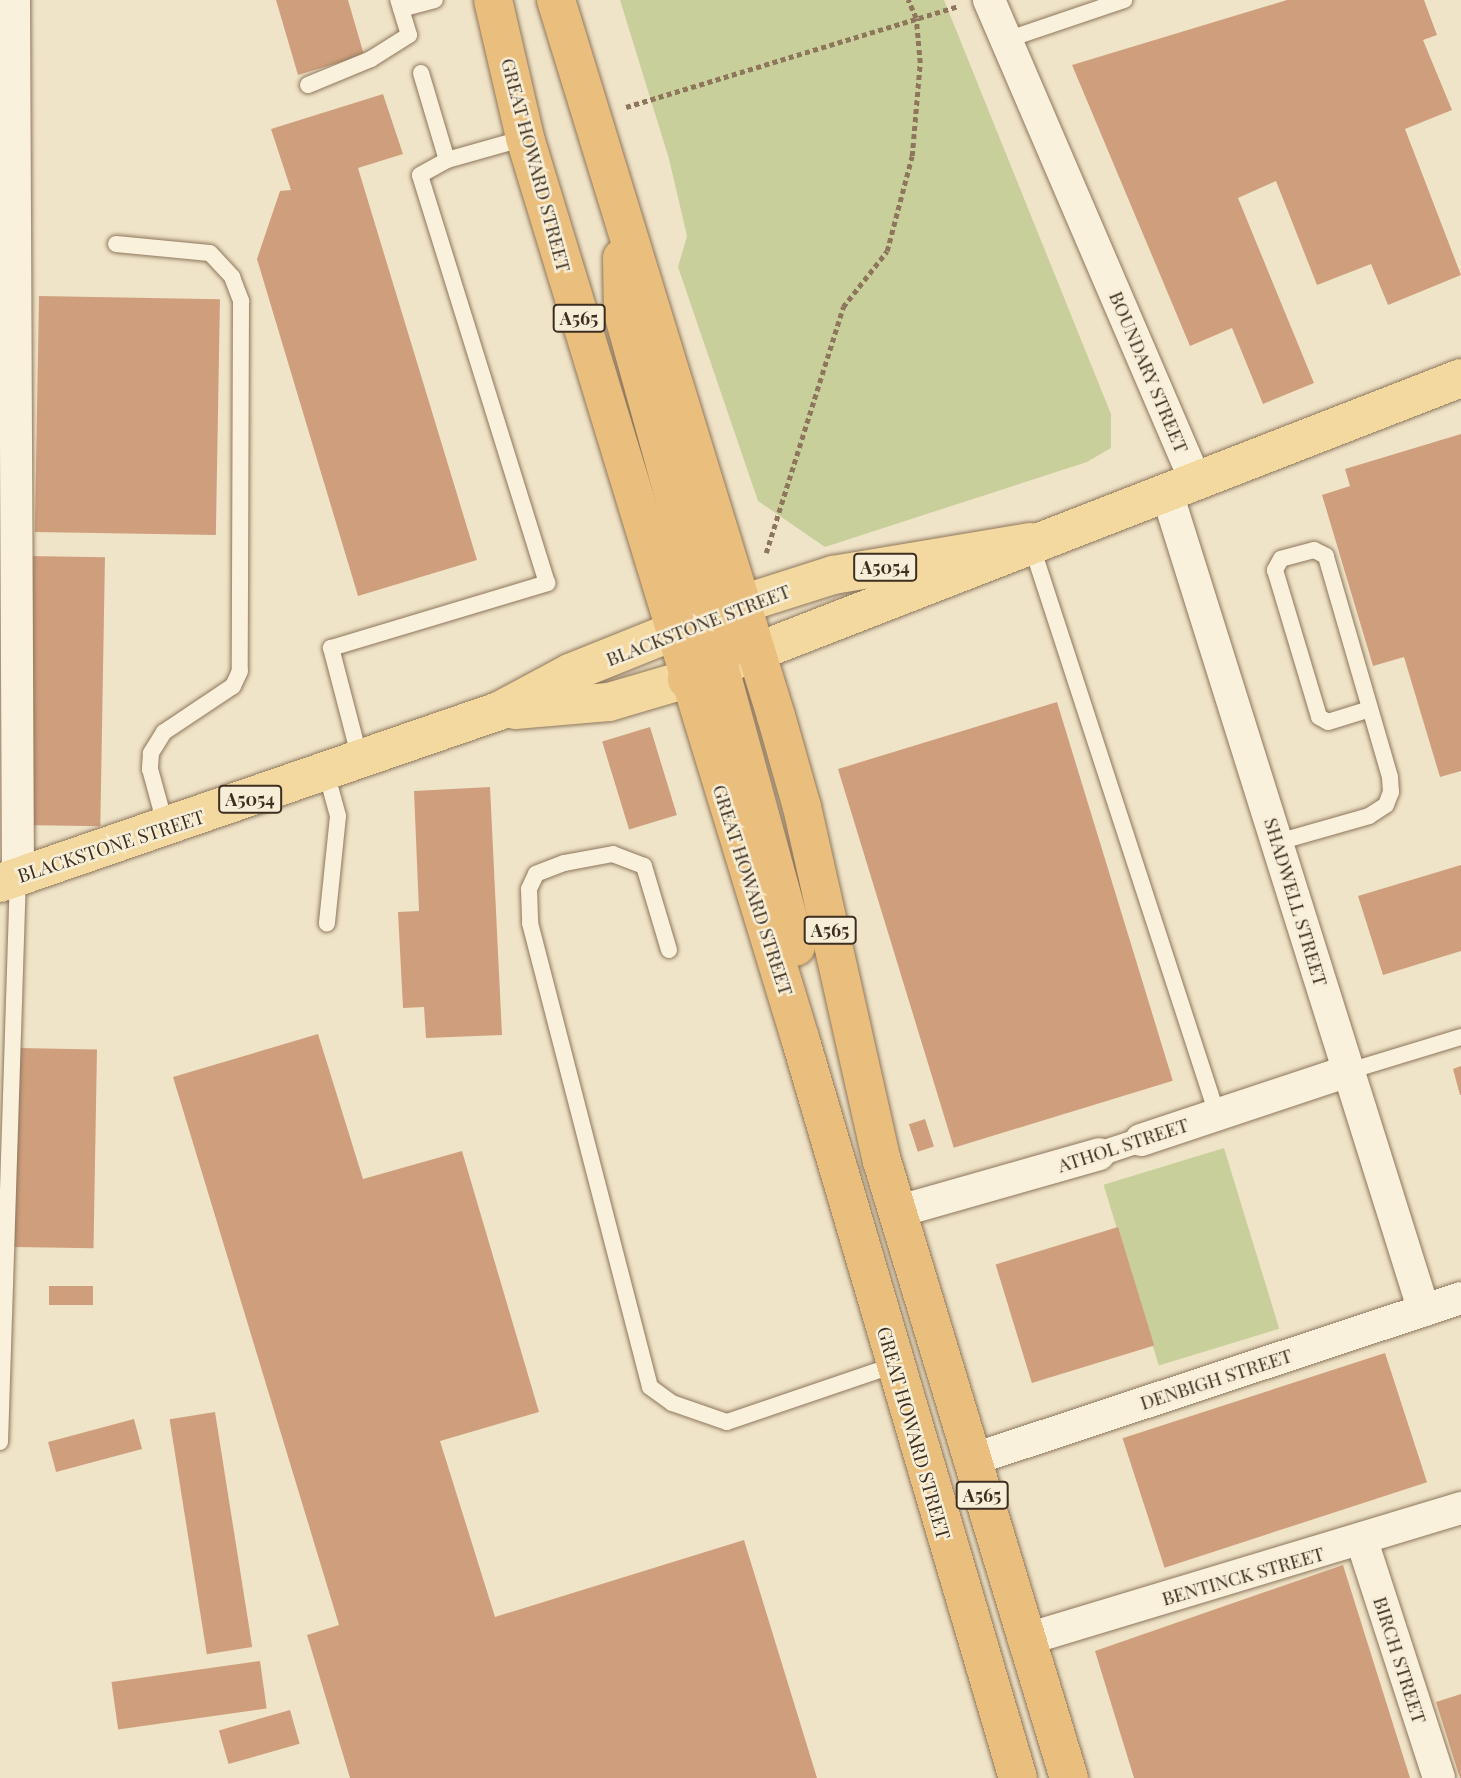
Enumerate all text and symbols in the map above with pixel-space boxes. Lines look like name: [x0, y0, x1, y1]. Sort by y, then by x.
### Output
street label: GREAT HOWARD STREET: [496, 55, 576, 275]
street label: BOUNDARY STREET: [1105, 288, 1193, 456]
road number: A565: [551, 304, 607, 332]
road number: A5054: [852, 552, 918, 582]
street label: BLACKSTONE STREET: [603, 579, 793, 671]
street label: GREAT HOWARD STREET: [708, 782, 798, 998]
road number: A5054: [217, 784, 283, 814]
street label: BLACKSTONE STREET: [15, 805, 207, 887]
street label: SHADWELL STREET: [1260, 815, 1332, 989]
road number: A565: [802, 916, 858, 945]
street label: ATHOL STREET: [1055, 1113, 1191, 1177]
street label: GREAT HOWARD STREET: [873, 1324, 955, 1542]
street label: DENBIGH STREET: [1137, 1344, 1295, 1414]
road number: A565: [954, 1480, 1010, 1510]
street label: BENTINCK STREET: [1159, 1542, 1327, 1610]
street label: BIRCH STREET: [1369, 1594, 1431, 1726]

